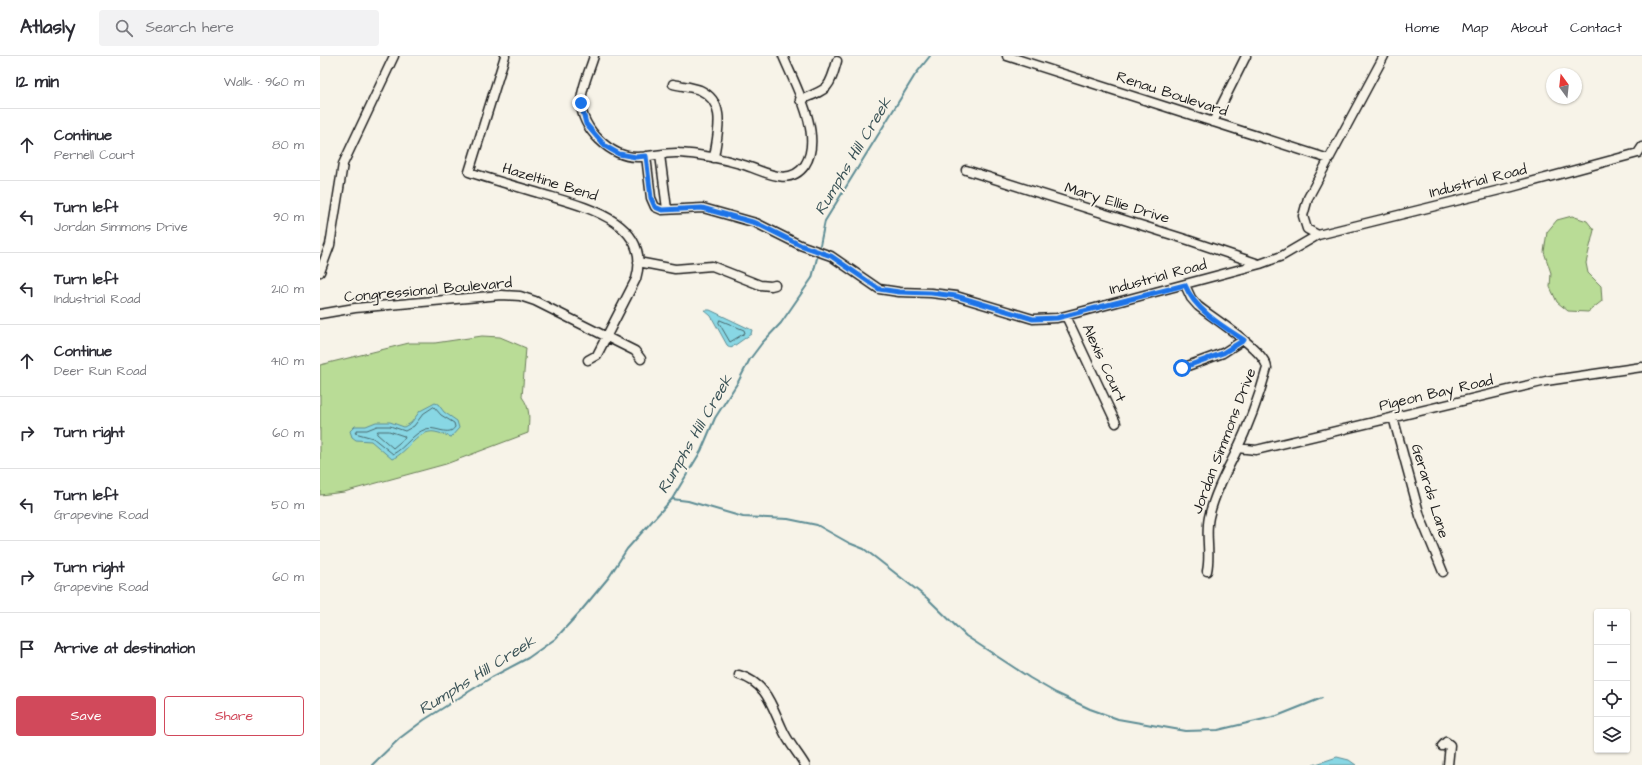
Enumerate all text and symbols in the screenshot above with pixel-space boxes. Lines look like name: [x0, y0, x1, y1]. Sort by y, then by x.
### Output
search box: [99, 10, 379, 46]
text: Atlasly: [20, 14, 75, 41]
icon: search: [113, 17, 135, 39]
text: Search here: [145, 17, 234, 38]
text: Home: [1405, 18, 1440, 38]
text: Map: [1462, 18, 1488, 38]
text: About: [1510, 18, 1548, 38]
text: Contact: [1570, 18, 1622, 38]
street label: Renau Boulevard: [1114, 66, 1231, 122]
north arrow: [1546, 68, 1582, 104]
text: 12 min: [16, 70, 59, 94]
text: Walk · 960 m: [224, 73, 304, 91]
water label: Rumphs Hill Creek: [809, 92, 898, 219]
route end: [572, 94, 590, 112]
text: Continue: [54, 125, 112, 146]
icon: ahead: [16, 134, 38, 156]
text: 80 m: [272, 136, 304, 154]
text: Pernell Court: [54, 146, 135, 164]
street label: Hazeltine Bend: [500, 158, 600, 207]
street label: Industrial Road: [1427, 159, 1529, 203]
street label: Mary Ellie Drive: [1062, 177, 1172, 230]
text: Turn left: [54, 197, 118, 218]
icon: left: [16, 206, 38, 228]
text: 90 m: [273, 208, 304, 226]
text: Jordan Simmons Drive: [54, 218, 188, 236]
street label: Industrial Road: [1107, 254, 1209, 300]
text: Turn left: [54, 269, 118, 290]
street label: Congressional Boulevard: [343, 272, 513, 309]
icon: left: [16, 278, 38, 300]
text: 210 m: [271, 280, 304, 298]
text: Industrial Road: [54, 290, 140, 308]
street label: Alexis Court: [1077, 321, 1131, 405]
text: Continue: [54, 341, 112, 362]
icon: ahead: [16, 350, 38, 372]
text: 410 m: [270, 352, 304, 370]
route start: [1173, 359, 1191, 377]
text: Deer Run Road: [54, 362, 146, 380]
street label: Jordan Simmons Drive: [1187, 365, 1261, 517]
water label: Rumphs Hill Creek: [652, 369, 739, 498]
street label: Pigeon Bay Road: [1377, 370, 1496, 417]
icon: right: [16, 422, 38, 444]
text: Turn right: [54, 422, 125, 443]
text: 60 m: [272, 424, 304, 442]
street label: Gerards Lane: [1406, 441, 1454, 541]
text: Turn left: [54, 485, 118, 506]
icon: left: [16, 494, 38, 516]
text: 50 m: [271, 496, 304, 514]
text: Grapevine Road: [54, 506, 148, 524]
text: Turn right: [54, 557, 125, 578]
icon: right: [16, 566, 38, 588]
text: 60 m: [272, 568, 304, 586]
text: Grapevine Road: [54, 578, 148, 596]
map controls: [1594, 609, 1630, 753]
button: +: [1594, 609, 1630, 645]
water label: Rumphs Hill Creek: [414, 630, 541, 720]
icon: arrive: [16, 638, 38, 660]
text: Arrive at destination: [54, 638, 195, 659]
button: −: [1594, 645, 1630, 681]
button: locate: [1594, 681, 1630, 717]
button: Save: [16, 696, 156, 736]
button: Share: [164, 696, 304, 736]
button: layers: [1594, 717, 1630, 753]

